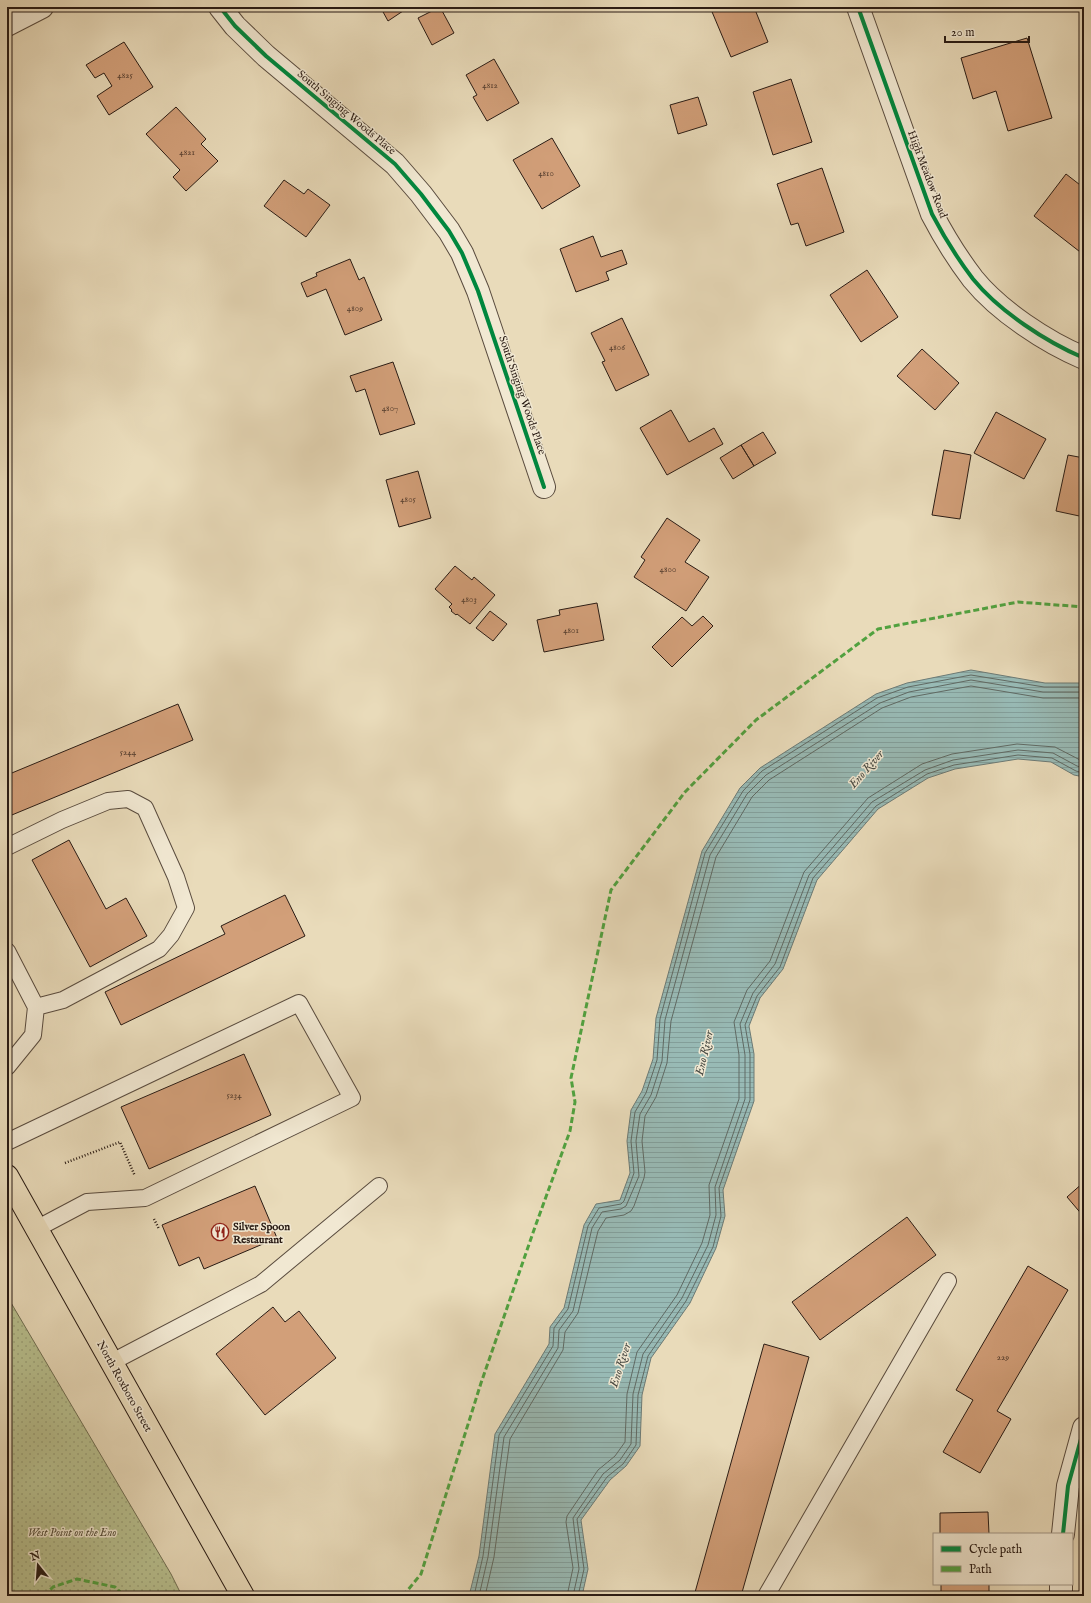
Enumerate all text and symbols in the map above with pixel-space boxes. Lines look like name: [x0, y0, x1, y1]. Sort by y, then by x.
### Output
scale bar: [945, 18, 1029, 44]
text: 20 m: [951, 25, 974, 40]
street label: South Singing Woods Place: [294, 67, 399, 158]
house number: 4825: [117, 70, 133, 81]
house number: 4812: [482, 80, 498, 91]
street label: High Meadow Road: [904, 129, 950, 220]
house number: 4821: [179, 147, 195, 158]
house number: 4810: [538, 168, 554, 179]
house number: 4809: [347, 303, 363, 314]
street label: South Singing Woods Place: [495, 334, 549, 457]
house number: 4806: [609, 342, 625, 353]
house number: 4807: [382, 403, 398, 414]
house number: 4805: [400, 494, 417, 505]
house number: 4800: [660, 564, 676, 575]
house number: 4803: [461, 594, 477, 605]
house number: 4801: [563, 625, 579, 636]
house number: 5244: [120, 747, 137, 758]
water label: Eno River: [845, 747, 888, 792]
water label: Eno River: [692, 1028, 717, 1078]
house number: 5234: [226, 1090, 242, 1101]
place label: Silver Spoon Restaurant: [233, 1220, 290, 1247]
restaurant icon: Silver Spoon Restaurant: [210, 1222, 230, 1242]
street label: North Roxboro Street: [93, 1338, 155, 1435]
water label: Eno River: [606, 1340, 635, 1390]
house number: 229: [997, 1352, 1009, 1363]
park label: West Point on the Eno: [28, 1526, 116, 1540]
legend: [933, 1533, 1073, 1585]
text: Cycle path: [969, 1542, 1023, 1558]
north arrow: [18, 1545, 58, 1585]
text: N: [28, 1548, 42, 1565]
text: Path: [969, 1562, 992, 1577]

